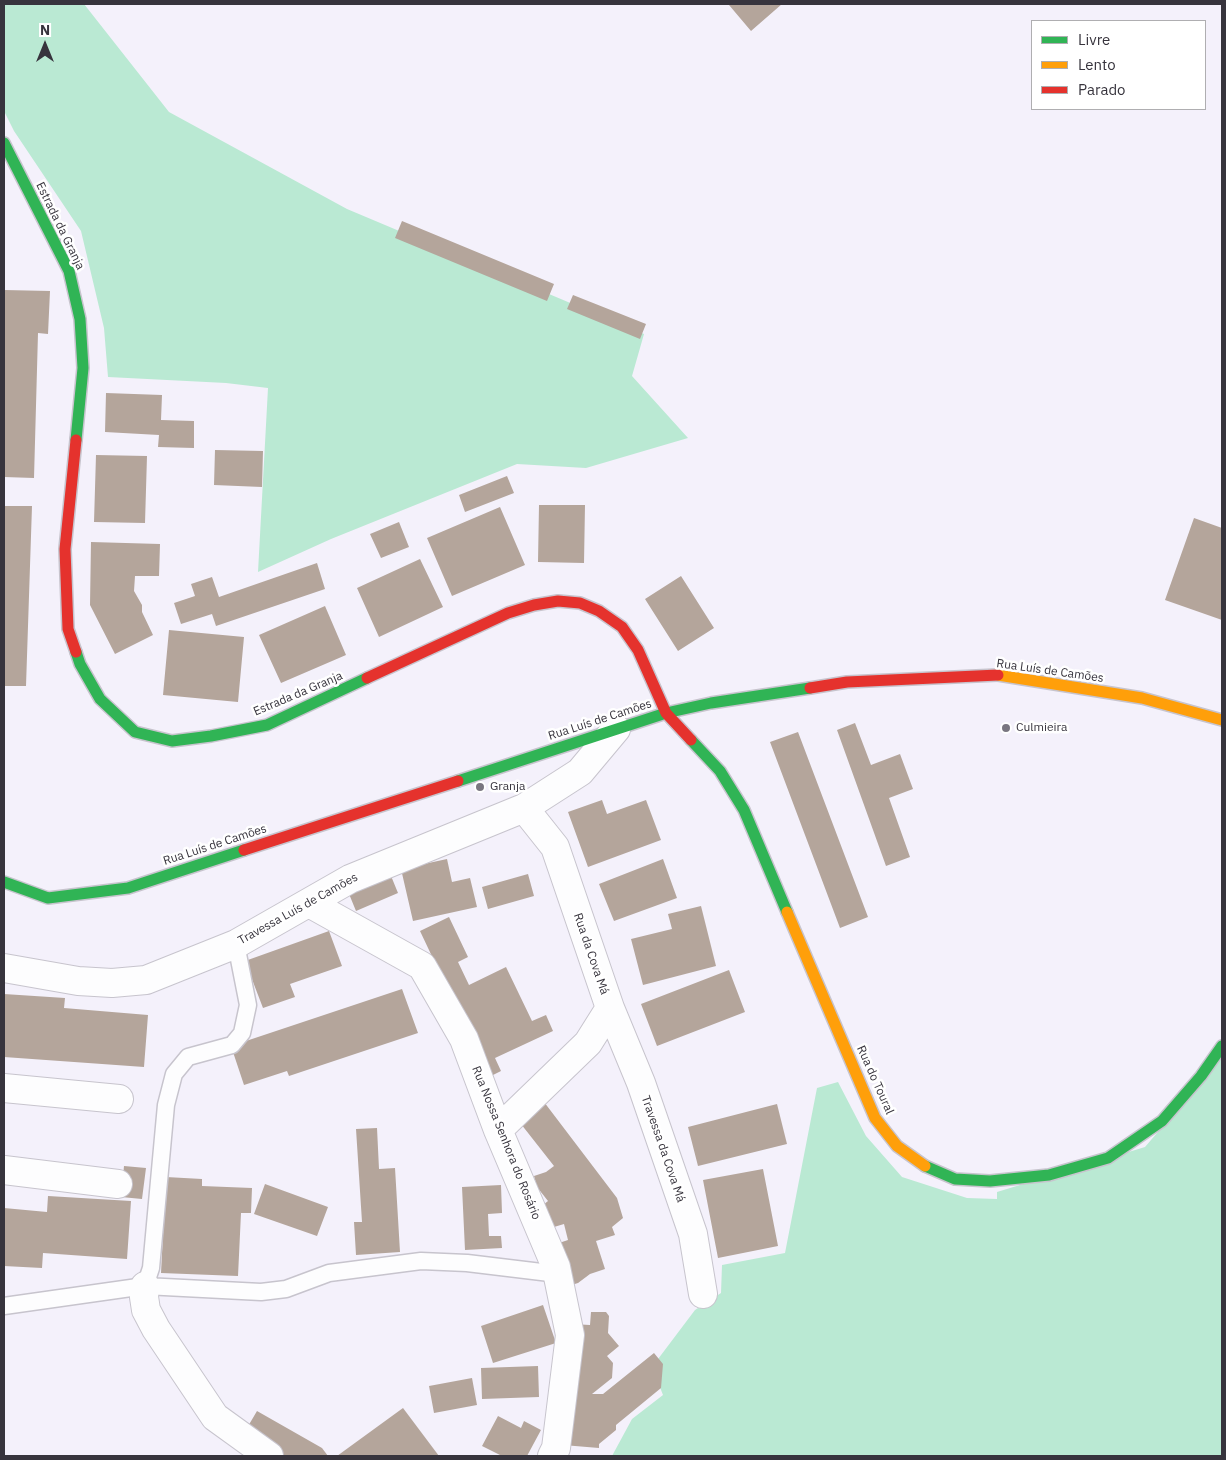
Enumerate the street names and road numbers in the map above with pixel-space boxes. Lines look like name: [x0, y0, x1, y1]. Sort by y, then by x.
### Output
street label: Estrada da Granja: [33, 180, 87, 272]
street label: Rua Luís de Camões: [996, 656, 1104, 686]
street label: Estrada da Granja: [251, 669, 345, 719]
street label: Rua Luís de Camões: [546, 696, 654, 744]
street label: Rua Luís de Camões: [161, 821, 269, 869]
street label: Travessa Luís de Camões: [236, 870, 360, 948]
street label: Rua da Cova Má: [570, 911, 612, 997]
street label: Rua do Toural: [853, 1043, 897, 1117]
street label: Rua Nossa Senhora do Rosário: [469, 1064, 543, 1222]
street label: Travessa da Cova Má: [638, 1094, 688, 1204]

